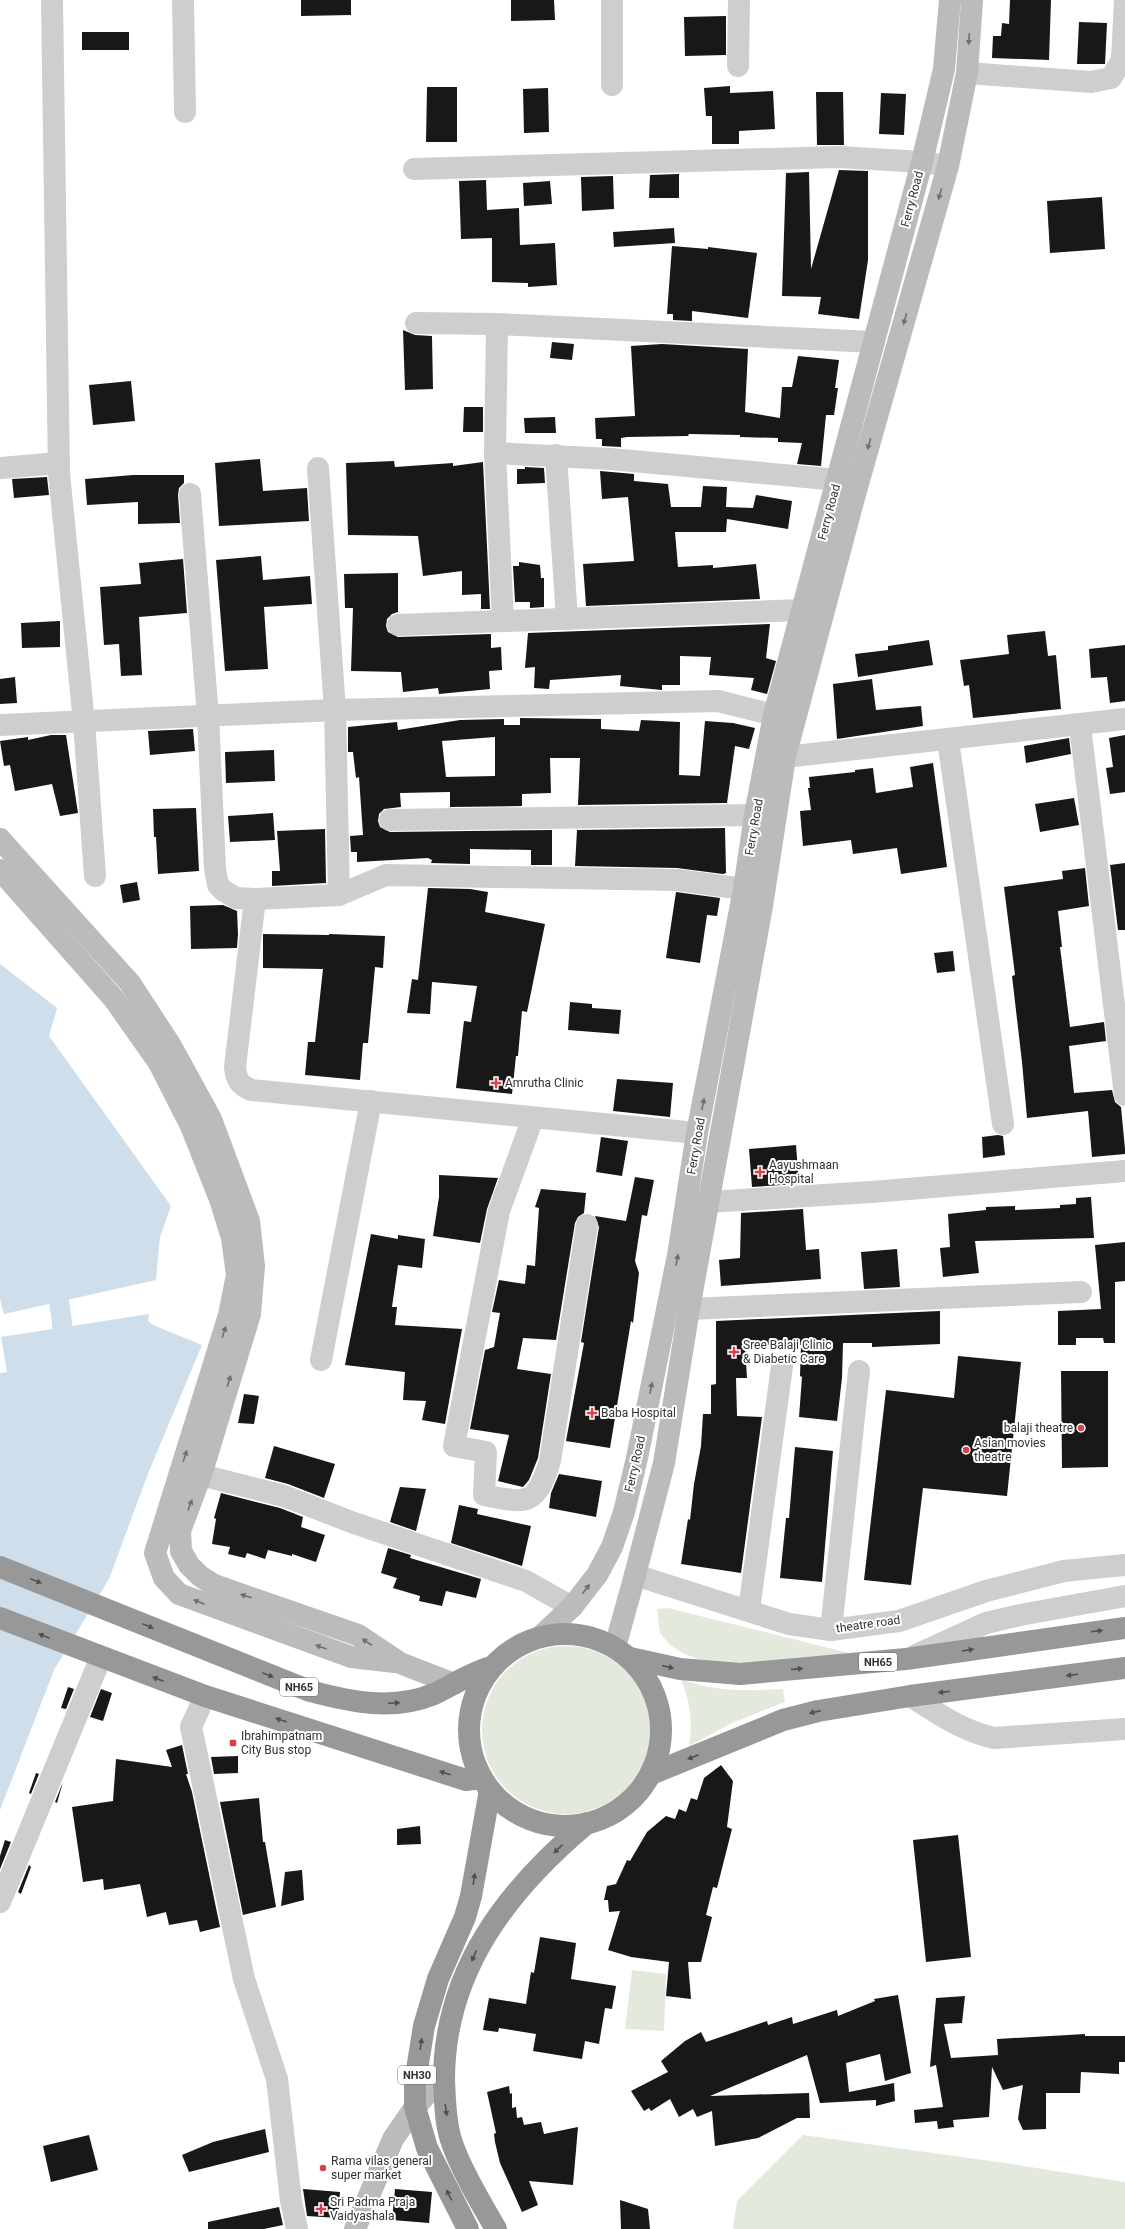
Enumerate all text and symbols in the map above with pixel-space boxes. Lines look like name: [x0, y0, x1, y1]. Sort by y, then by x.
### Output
one-way arrow: [966, 33, 973, 45]
street label: Ferry Road: [898, 170, 926, 228]
one-way arrow: [937, 188, 943, 200]
one-way arrow: [901, 313, 907, 325]
one-way arrow: [866, 438, 872, 450]
street label: Ferry Road: [815, 483, 843, 541]
street label: Ferry Road: [742, 798, 766, 856]
place label: Amrutha Clinic: [505, 1076, 584, 1090]
marker: Amrutha Clinic: [490, 1077, 502, 1089]
one-way arrow: [700, 1098, 706, 1110]
street label: Ferry Road: [684, 1117, 708, 1175]
place label: Aayushmaan Hospital: [769, 1158, 839, 1186]
marker: Aayushmaan Hospital: [754, 1166, 766, 1178]
one-way arrow: [674, 1254, 680, 1266]
one-way arrow: [221, 1326, 227, 1338]
place label: Sree Balaji Clinic & Diabetic Care: [743, 1338, 831, 1366]
marker: Sree Balaji Clinic & Diabetic Care: [728, 1346, 740, 1358]
one-way arrow: [226, 1375, 232, 1387]
one-way arrow: [649, 1381, 655, 1394]
place label: Baba Hospital: [601, 1406, 676, 1420]
marker: Baba Hospital: [586, 1407, 598, 1419]
place label: balaji theatre: [1004, 1421, 1073, 1435]
marker: balaji theatre: [1076, 1423, 1086, 1433]
street label: Ferry Road: [622, 1435, 648, 1493]
place label: Asian movies theatre: [974, 1436, 1046, 1464]
marker: Asian movies theatre: [961, 1445, 971, 1455]
one-way arrow: [182, 1449, 188, 1461]
one-way arrow: [187, 1499, 193, 1511]
one-way arrow: [31, 1578, 42, 1584]
one-way arrow: [582, 1584, 591, 1595]
one-way arrow: [240, 1593, 252, 1599]
one-way arrow: [194, 1599, 205, 1605]
street label: theatre road: [835, 1613, 901, 1635]
one-way arrow: [142, 1623, 153, 1629]
one-way arrow: [1091, 1628, 1103, 1634]
one-way arrow: [38, 1632, 50, 1638]
one-way arrow: [362, 1638, 373, 1645]
one-way arrow: [315, 1644, 327, 1650]
one-way arrow: [962, 1647, 974, 1653]
road number: NH65: [859, 1653, 897, 1671]
one-way arrow: [662, 1664, 674, 1670]
one-way arrow: [791, 1666, 803, 1673]
one-way arrow: [263, 1672, 275, 1678]
one-way arrow: [1066, 1672, 1079, 1678]
one-way arrow: [151, 1675, 163, 1681]
road number: NH65: [280, 1678, 318, 1696]
one-way arrow: [937, 1689, 950, 1695]
one-way arrow: [388, 1700, 401, 1706]
one-way arrow: [809, 1710, 821, 1716]
one-way arrow: [275, 1717, 287, 1723]
place label: Ibrahimpatnam City Bus stop: [241, 1729, 322, 1757]
marker: Ibrahimpatnam City Bus stop: [228, 1738, 238, 1748]
one-way arrow: [687, 1754, 699, 1760]
one-way arrow: [438, 1770, 450, 1776]
one-way arrow: [553, 1844, 563, 1853]
one-way arrow: [471, 1873, 477, 1885]
one-way arrow: [471, 1951, 477, 1962]
one-way arrow: [418, 2038, 424, 2050]
road number: NH30: [398, 2066, 436, 2084]
one-way arrow: [442, 2104, 449, 2116]
place label: Rama vilas general super market: [331, 2154, 432, 2182]
marker: Rama vilas general super market: [318, 2163, 328, 2173]
one-way arrow: [446, 2189, 452, 2200]
place label: Sri Padma Praja Vaidyashala: [330, 2195, 415, 2223]
marker: Sri Padma Praja Vaidyashala: [315, 2203, 327, 2215]

